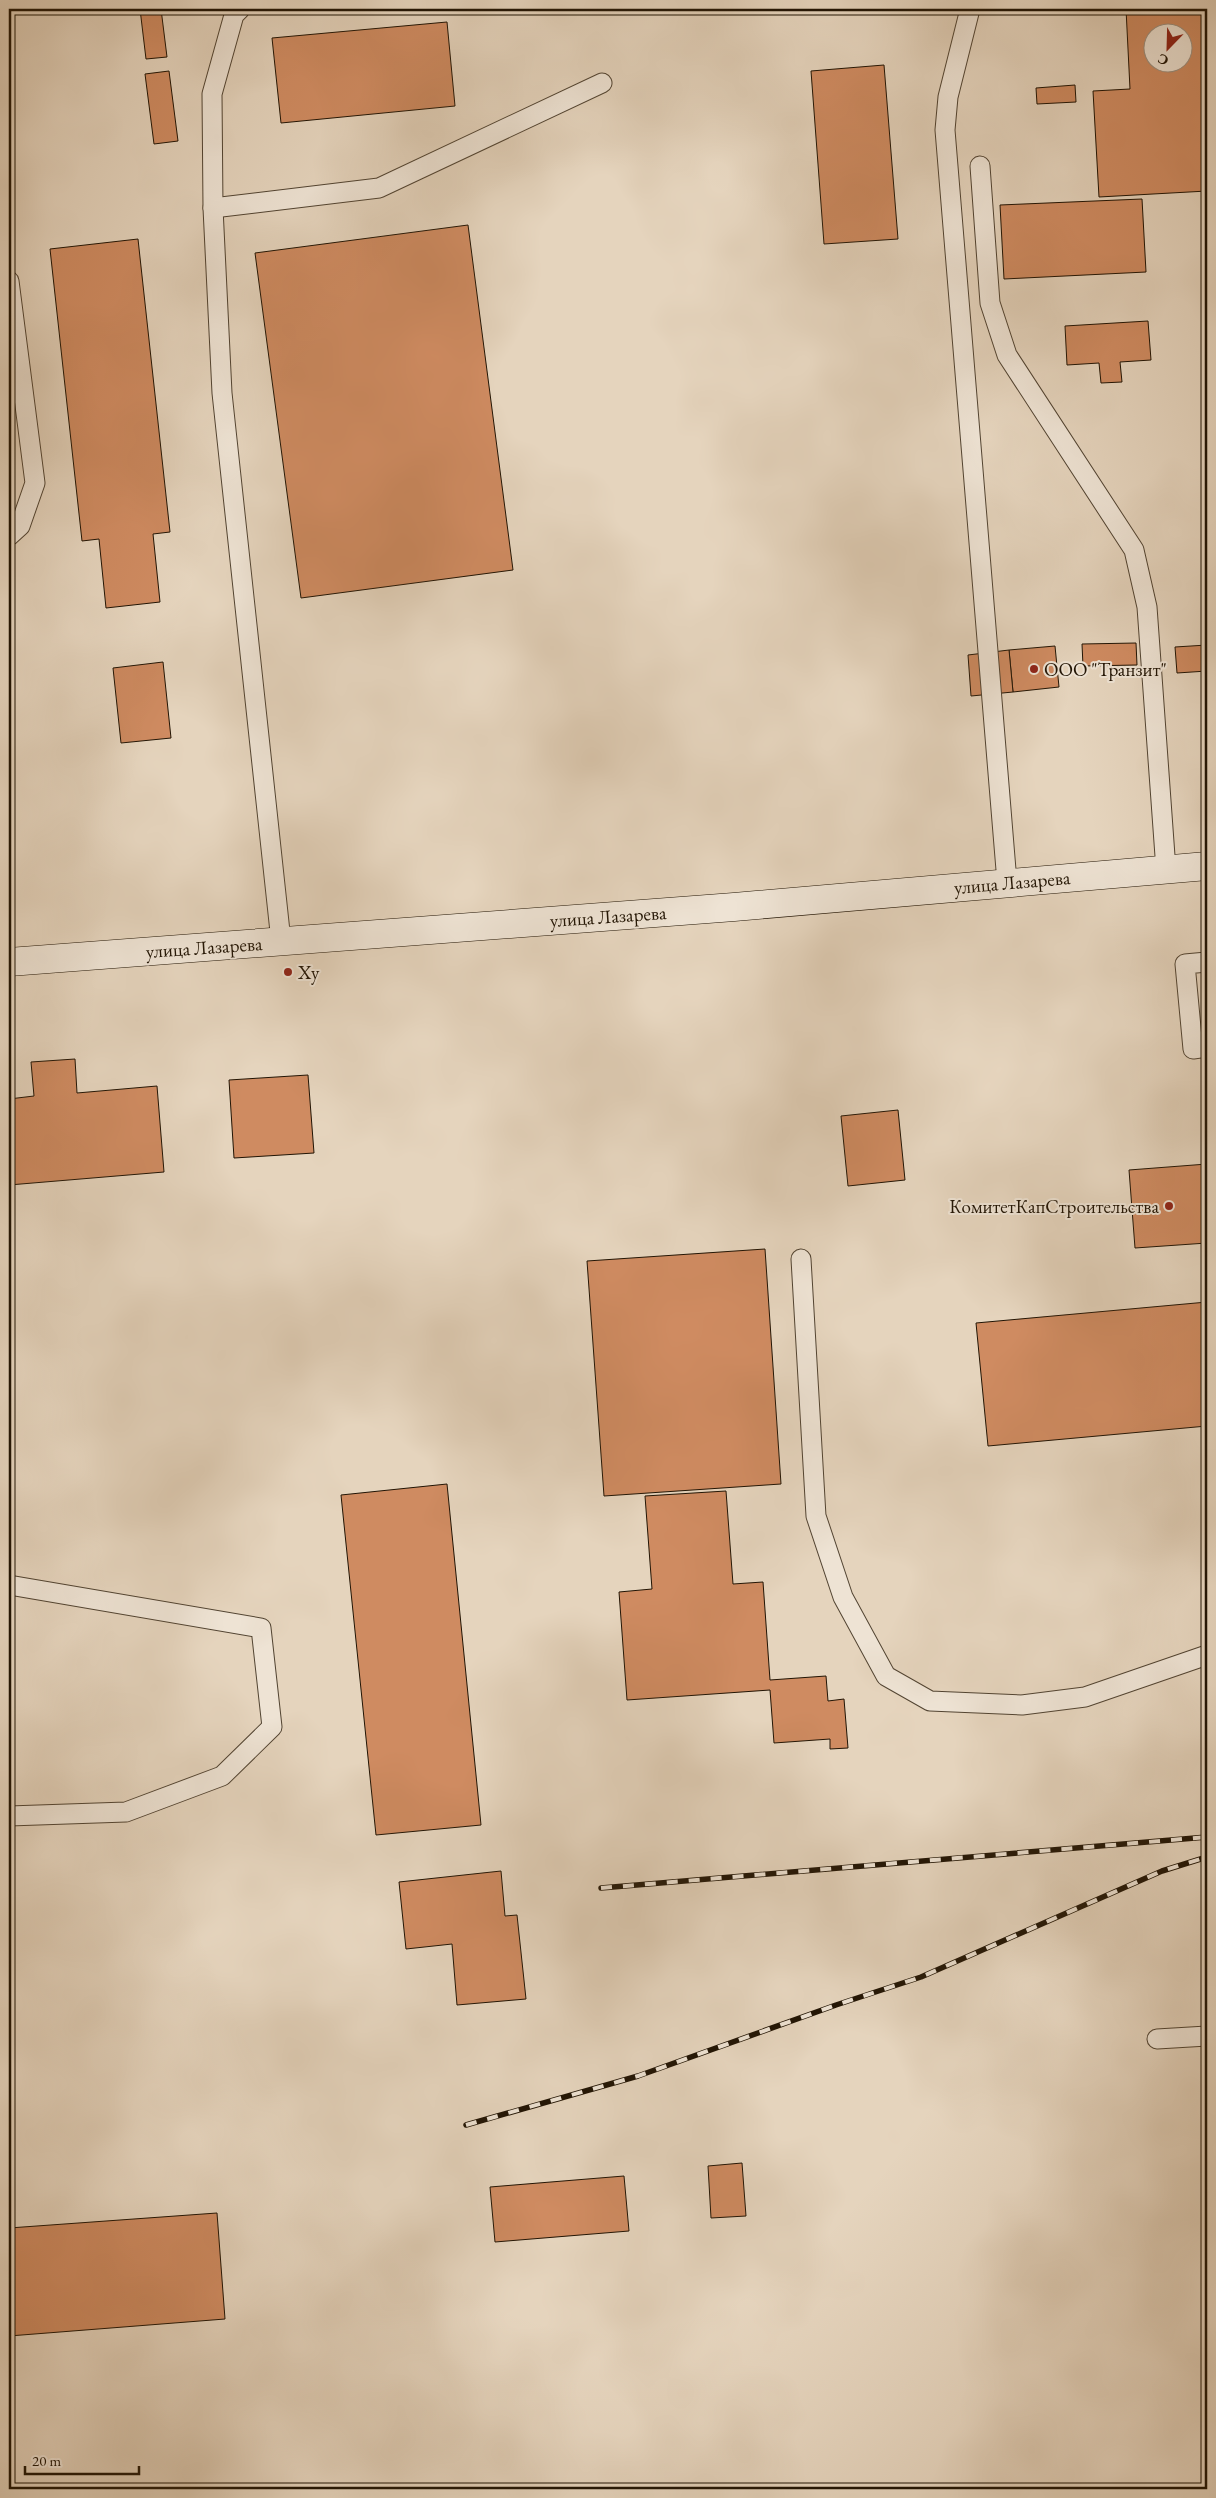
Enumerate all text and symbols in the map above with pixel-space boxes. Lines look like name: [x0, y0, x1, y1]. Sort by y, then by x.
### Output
north arrow: [1144, 22, 1194, 72]
text: С: [1155, 50, 1171, 70]
place label: ООО "Транзит": [1044, 657, 1167, 682]
marker: ООО "Транзит": [1028, 663, 1040, 675]
street label: улица Лазарева: [953, 865, 1072, 900]
street label: улица Лазарева: [549, 900, 668, 933]
street label: улица Лазарева: [145, 931, 264, 964]
place label: Xy: [297, 960, 320, 985]
marker: Xy: [282, 966, 294, 978]
place label: КомитетКапСтроительства: [949, 1194, 1159, 1219]
marker: КомитетКапСтроительства: [1163, 1200, 1175, 1212]
scale bar: [25, 2443, 139, 2475]
text: 20 m: [32, 2451, 61, 2470]

